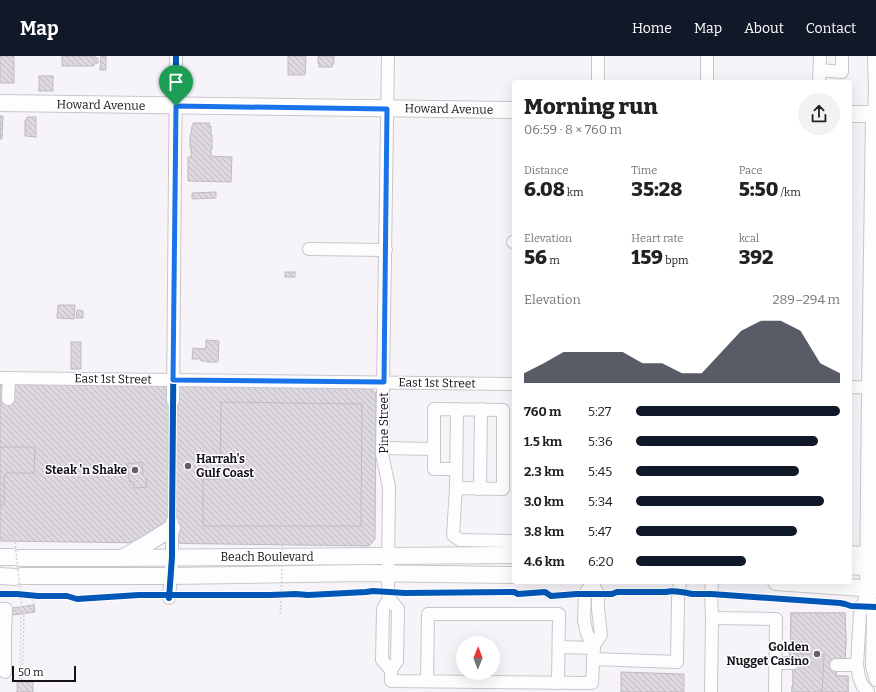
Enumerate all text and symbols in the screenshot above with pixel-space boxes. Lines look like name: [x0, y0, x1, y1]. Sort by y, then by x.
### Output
text: Map: [20, 17, 59, 40]
text: Home: [632, 20, 672, 37]
text: Map: [694, 20, 722, 37]
text: About: [744, 20, 784, 37]
text: Contact: [806, 20, 856, 37]
pin: [159, 65, 193, 106]
icon: arrive: [165, 71, 187, 93]
text: Morning run: [524, 93, 657, 120]
button: share: [798, 93, 840, 135]
street label: Howard Avenue: [57, 97, 145, 113]
street label: Howard Avenue: [405, 101, 493, 117]
text: 06:59 · 8 × 760 m: [524, 122, 622, 137]
text: Distance: [524, 164, 569, 177]
text: Time: [631, 164, 657, 177]
text: Pace: [739, 164, 762, 177]
text: 6.08: [524, 177, 565, 201]
text: 35:28: [631, 177, 682, 201]
text: 5:50: [739, 177, 778, 201]
text: km: [565, 186, 583, 199]
text: /km: [778, 186, 801, 199]
text: Elevation: [524, 232, 572, 245]
text: Heart rate: [631, 232, 683, 245]
text: kcal: [739, 232, 759, 245]
text: 56: [524, 245, 547, 269]
text: 159: [631, 245, 663, 269]
text: 392: [739, 245, 774, 269]
text: m: [547, 254, 560, 267]
text: bpm: [663, 254, 689, 267]
text: Elevation: [524, 292, 581, 307]
text: 289–294 m: [772, 292, 840, 307]
street label: East 1st Street: [74, 371, 153, 387]
street label: East 1st Street: [398, 375, 477, 391]
street label: Pine Street: [377, 392, 391, 454]
text: 760 m: [524, 404, 562, 419]
text: 5:27: [588, 404, 611, 419]
text: 1.5 km: [524, 434, 562, 449]
text: 5:36: [588, 434, 613, 449]
place label: Harrah's Gulf Coast: [196, 452, 254, 480]
marker: Harrah's Gulf Coast: [183, 461, 193, 471]
place label: Steak 'n Shake: [45, 463, 127, 477]
text: 2.3 km: [524, 464, 564, 479]
text: 5:45: [588, 464, 612, 479]
marker: Steak 'n Shake: [130, 465, 140, 475]
text: 3.0 km: [524, 494, 564, 509]
text: 5:34: [588, 494, 613, 509]
text: 3.8 km: [524, 524, 564, 539]
text: 5:47: [588, 524, 612, 539]
street label: Beach Boulevard: [220, 550, 314, 564]
text: 4.6 km: [524, 554, 565, 569]
text: 6:20: [588, 554, 614, 569]
north arrow: [456, 636, 500, 680]
map controls: [456, 636, 500, 680]
place label: Golden Nugget Casino: [726, 640, 809, 668]
marker: Golden Nugget Casino: [812, 649, 822, 659]
scale bar: [12, 664, 76, 683]
text: 50 m: [18, 666, 44, 679]

